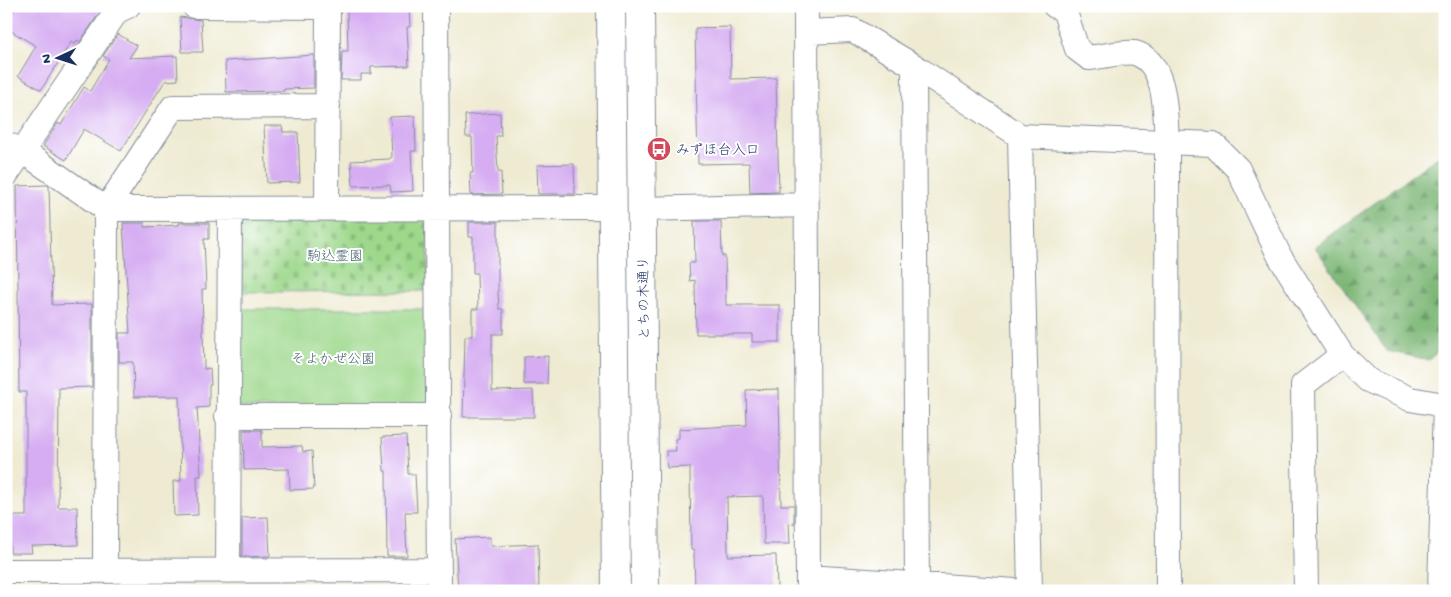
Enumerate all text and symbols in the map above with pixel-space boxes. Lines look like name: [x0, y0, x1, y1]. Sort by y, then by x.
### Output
north arrow: [32, 32, 82, 82]
text: N: [39, 54, 56, 64]
bus stop icon: みずほ台入口: [646, 136, 672, 162]
place label: みずほ台入口: [676, 143, 759, 160]
park label: 駒込霊園: [307, 249, 363, 266]
street label: とちの木通り: [636, 256, 655, 340]
park label: そよかぜ公園: [291, 352, 375, 369]

